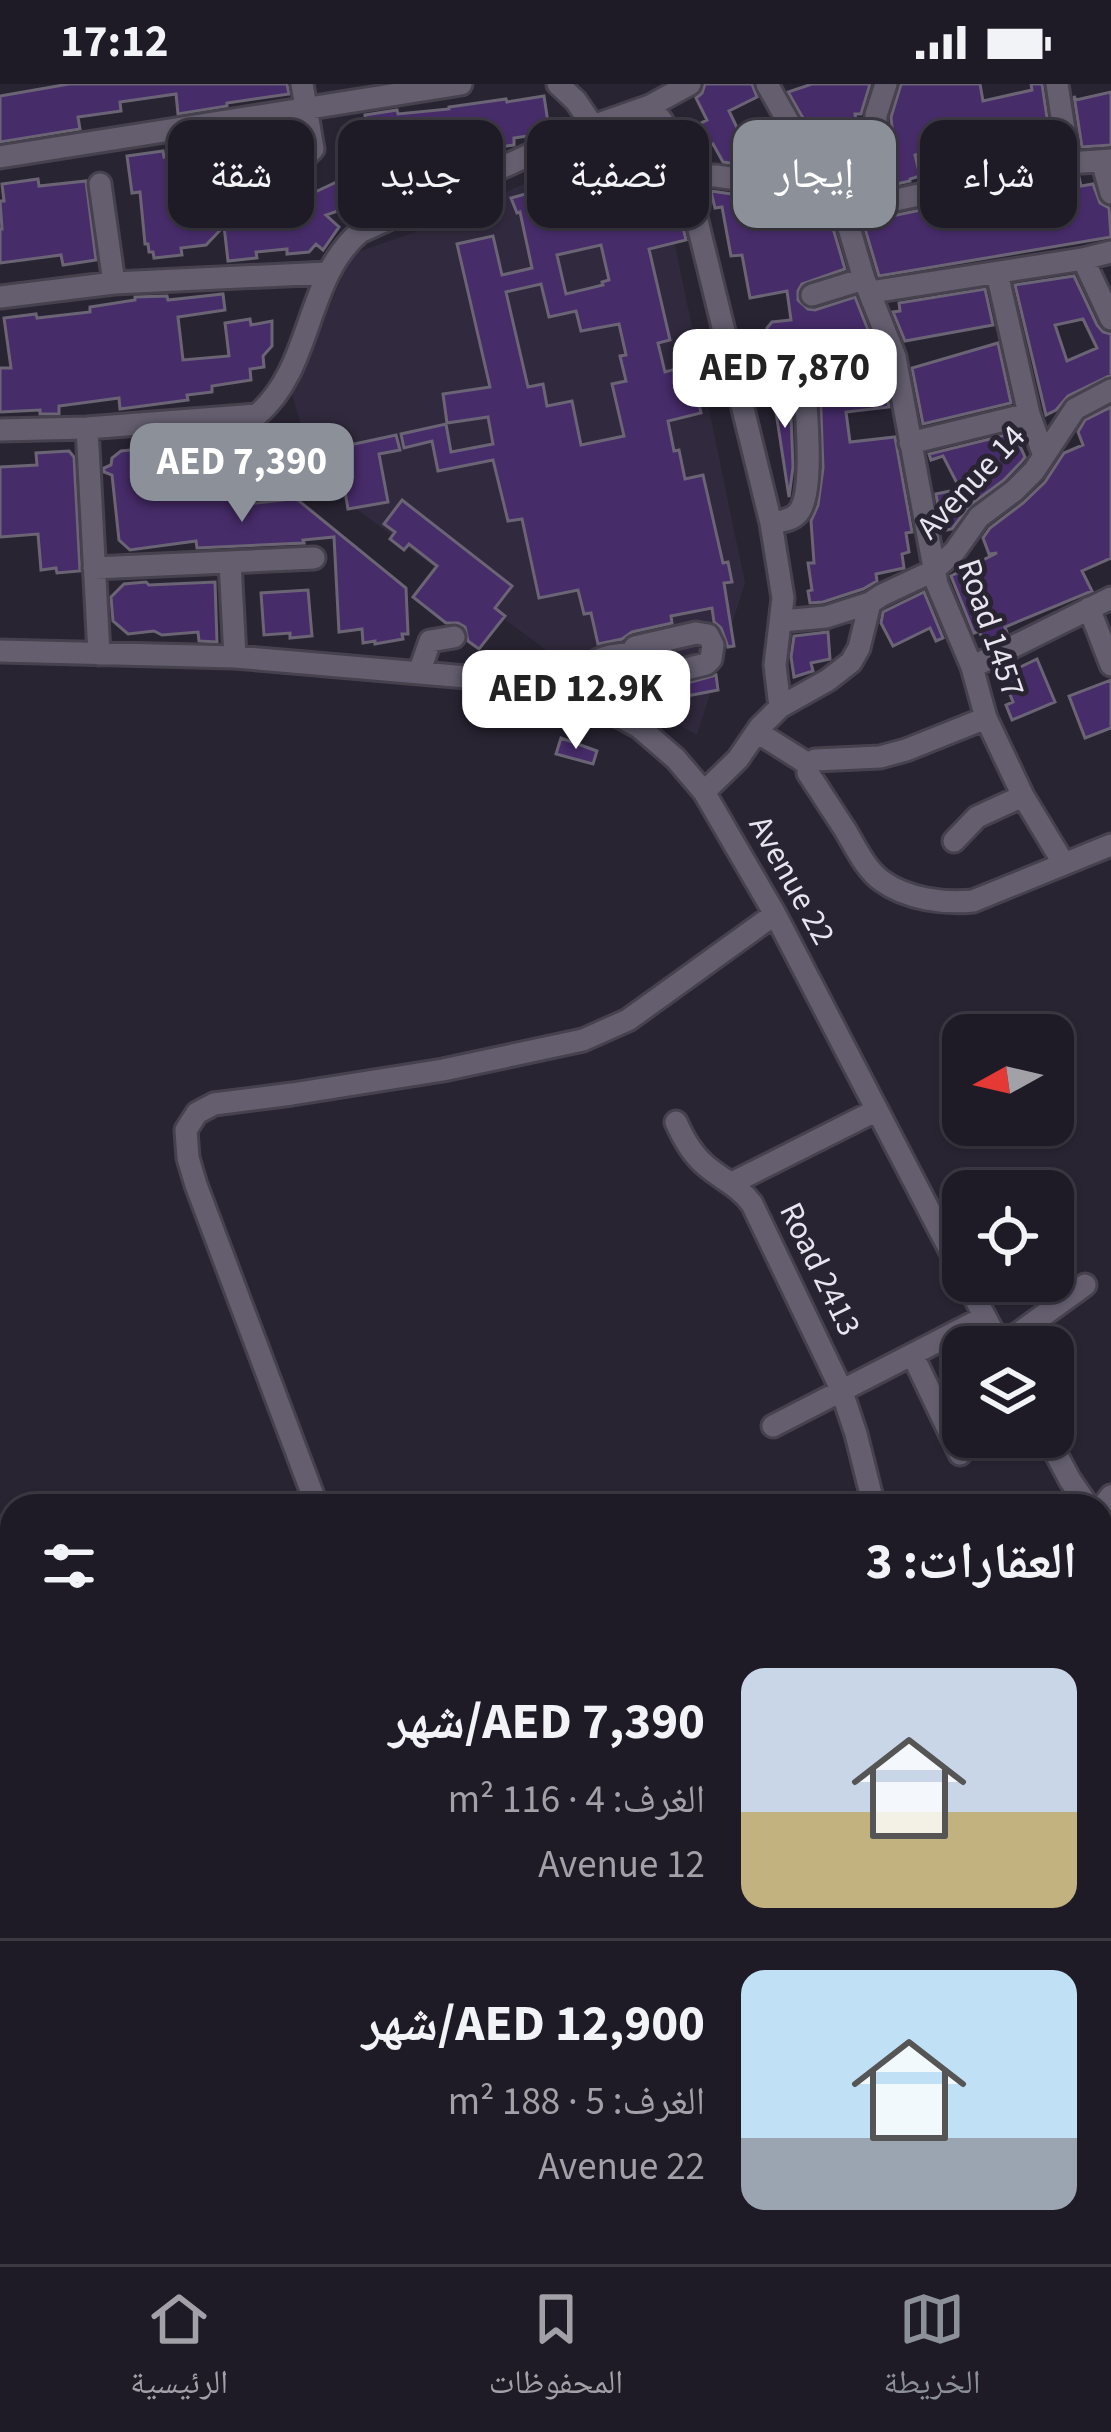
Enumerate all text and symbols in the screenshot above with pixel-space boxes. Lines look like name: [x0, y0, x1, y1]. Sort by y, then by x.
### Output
text: 17:12: [60, 10, 169, 74]
chip: شقة: [168, 120, 314, 228]
chip: جديد: [338, 120, 503, 228]
chip: تصفية: [527, 120, 709, 228]
chip: إيجار: [733, 120, 896, 228]
chip: شراء: [920, 120, 1077, 228]
pin: AED 7,870: [648, 329, 922, 431]
text: AED 7,870: [700, 340, 870, 396]
street label: Avenue 14: [906, 414, 1036, 550]
pin: AED 7,390: [105, 423, 379, 525]
text: AED 7,390: [157, 434, 327, 490]
street label: Road 1457: [945, 553, 1037, 703]
pin: AED 12.9K: [439, 650, 713, 752]
text: AED 12.9K: [489, 661, 663, 717]
street label: Avenue 22: [737, 807, 847, 953]
north arrow: [942, 1014, 1074, 1146]
map controls: [942, 1014, 1074, 1458]
button: locate: [942, 1170, 1074, 1302]
street label: Road 2413: [768, 1194, 872, 1344]
button: layers: [942, 1326, 1074, 1458]
text: العقارات: 3: [866, 1526, 1077, 1598]
icon: filters: [36, 1533, 102, 1599]
text: AED 7,390/شهر: [389, 1686, 705, 1758]
icon: home: [837, 1716, 981, 1860]
text: الغرف: 4 · 116 m²: [448, 1772, 705, 1828]
text: Avenue 12: [538, 1837, 705, 1893]
text: AED 12,900/شهر: [362, 1988, 705, 2060]
icon: home: [837, 2018, 981, 2162]
text: الغرف: 5 · 188 m²: [448, 2074, 705, 2130]
text: Avenue 22: [538, 2139, 705, 2195]
tab: الرئيسية: [130, 2286, 228, 2414]
tab: المحفوظات: [489, 2286, 623, 2414]
tab: الخريطة: [884, 2286, 981, 2414]

